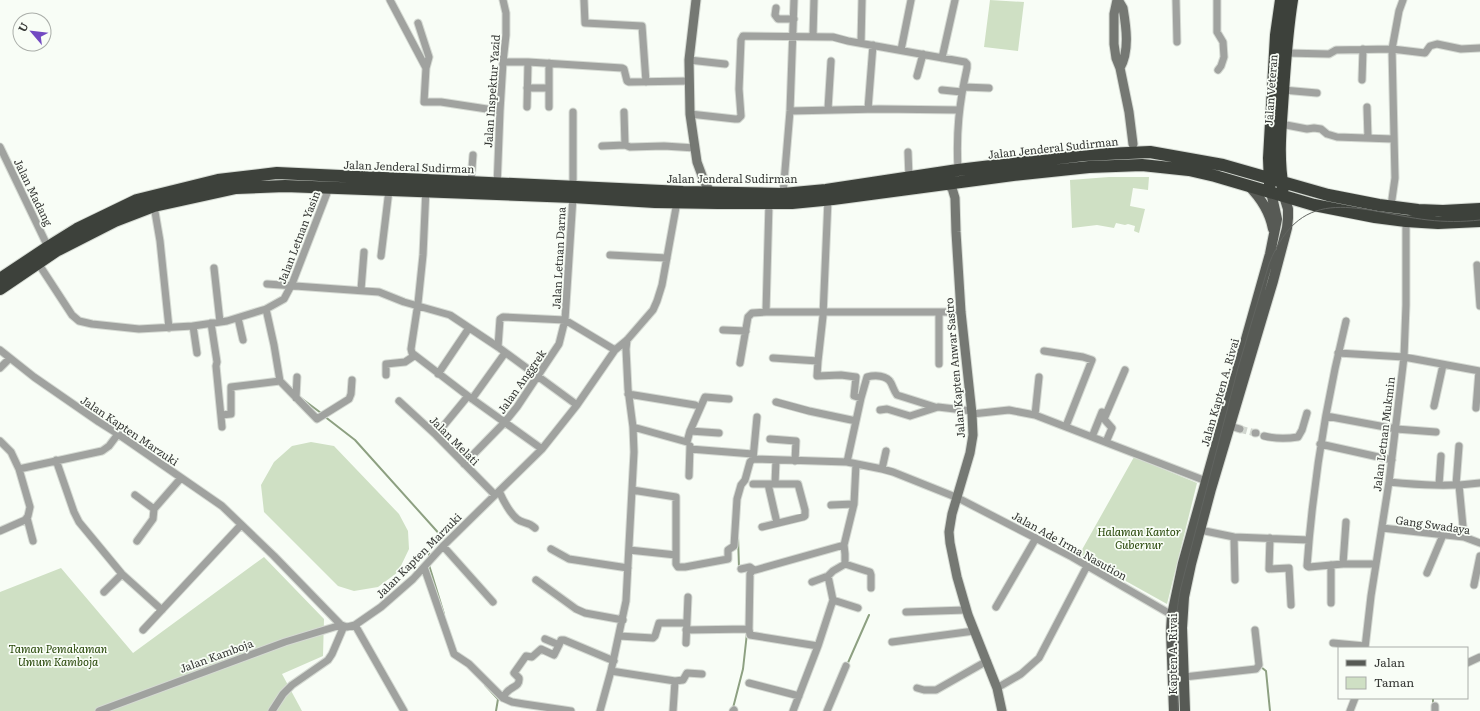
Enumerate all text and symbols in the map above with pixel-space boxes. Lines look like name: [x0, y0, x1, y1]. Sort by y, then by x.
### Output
north arrow: [12, 12, 52, 52]
text: U: [13, 19, 32, 34]
street label: Jalan Inspektur Yazid: [479, 34, 503, 148]
street label: Jalan Veteran: [1260, 54, 1280, 126]
street label: Jalan Jenderal Sudirman: [987, 132, 1119, 162]
street label: Jalan Madang: [11, 156, 58, 229]
street label: Jalan Jenderal Sudirman: [343, 156, 475, 176]
street label: Jalan Jenderal Sudirman: [666, 170, 798, 186]
street label: Jalan Letnan Yasin: [273, 188, 323, 286]
street label: Jalan Letnan Darna: [547, 206, 569, 310]
street label: Jalan Kapten Anwar Sastro: [940, 297, 968, 439]
street label: Jalan Kapten A. Rivai: [1196, 336, 1242, 448]
street label: Jalan Anggrek: [493, 345, 549, 416]
street label: Jalan Letnan Mukmin: [1368, 376, 1398, 492]
street label: Jalan Kapten Marzuki: [78, 391, 182, 469]
street label: Jalan Melati: [427, 412, 484, 469]
street label: Jalan Ade Irma Nasution: [1010, 507, 1130, 583]
street label: Jalan Kapten Marzuki: [372, 508, 465, 601]
street label: Gang Swadaya: [1394, 511, 1472, 537]
park label: Halaman Kantor Gubernur: [1097, 523, 1181, 552]
street label: Kapten A. Rivai: [1164, 613, 1180, 695]
street label: Jalan Kamboja: [177, 634, 255, 676]
park label: Taman Pemakaman Umum Kamboja: [9, 640, 108, 669]
legend: [1338, 647, 1468, 699]
text: Jalan: [1374, 653, 1405, 671]
text: Taman: [1374, 673, 1414, 691]

